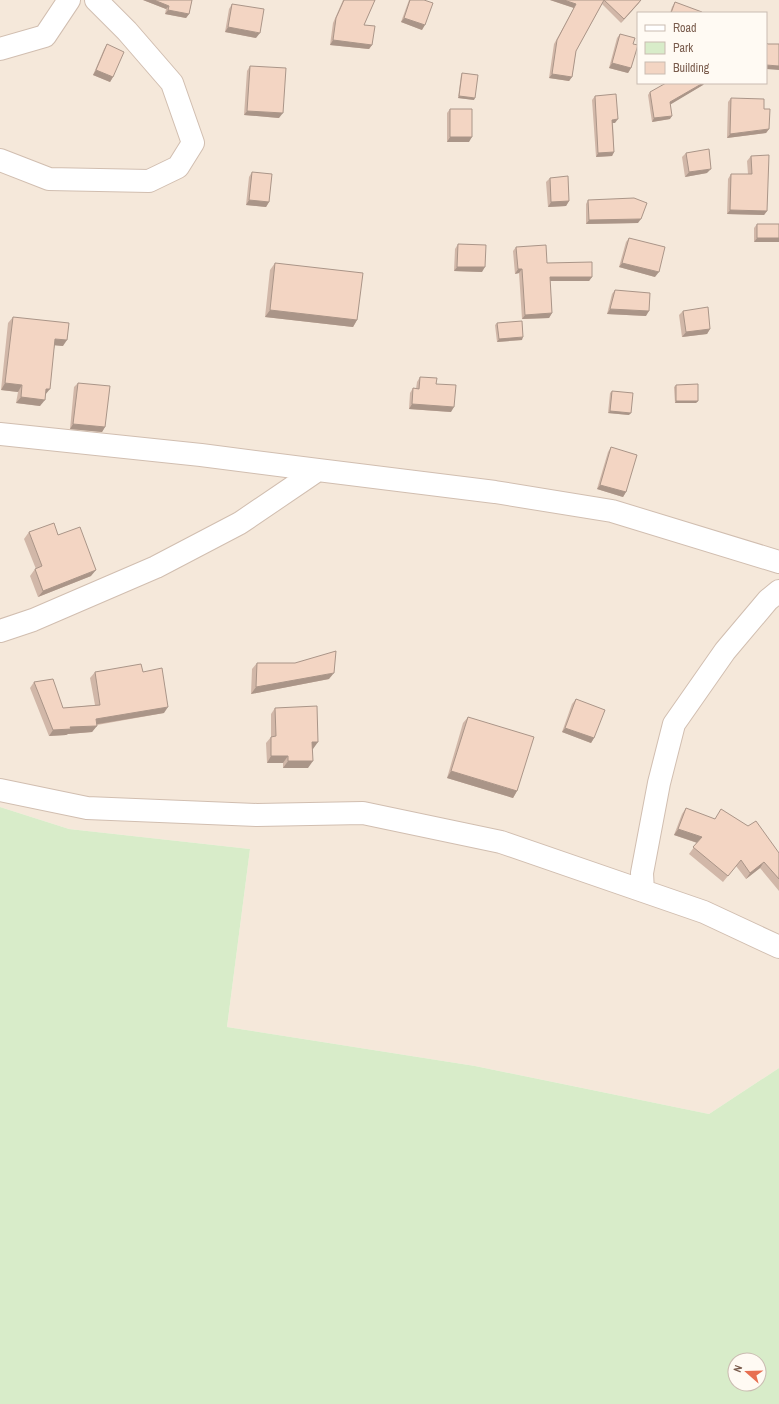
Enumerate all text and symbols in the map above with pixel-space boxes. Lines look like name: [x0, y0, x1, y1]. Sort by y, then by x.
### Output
legend: [637, 12, 767, 84]
text: Road: [673, 20, 697, 36]
text: Park: [673, 40, 693, 56]
text: Building: [673, 60, 710, 76]
north arrow: [727, 1352, 767, 1392]
text: N: [730, 1363, 745, 1374]

